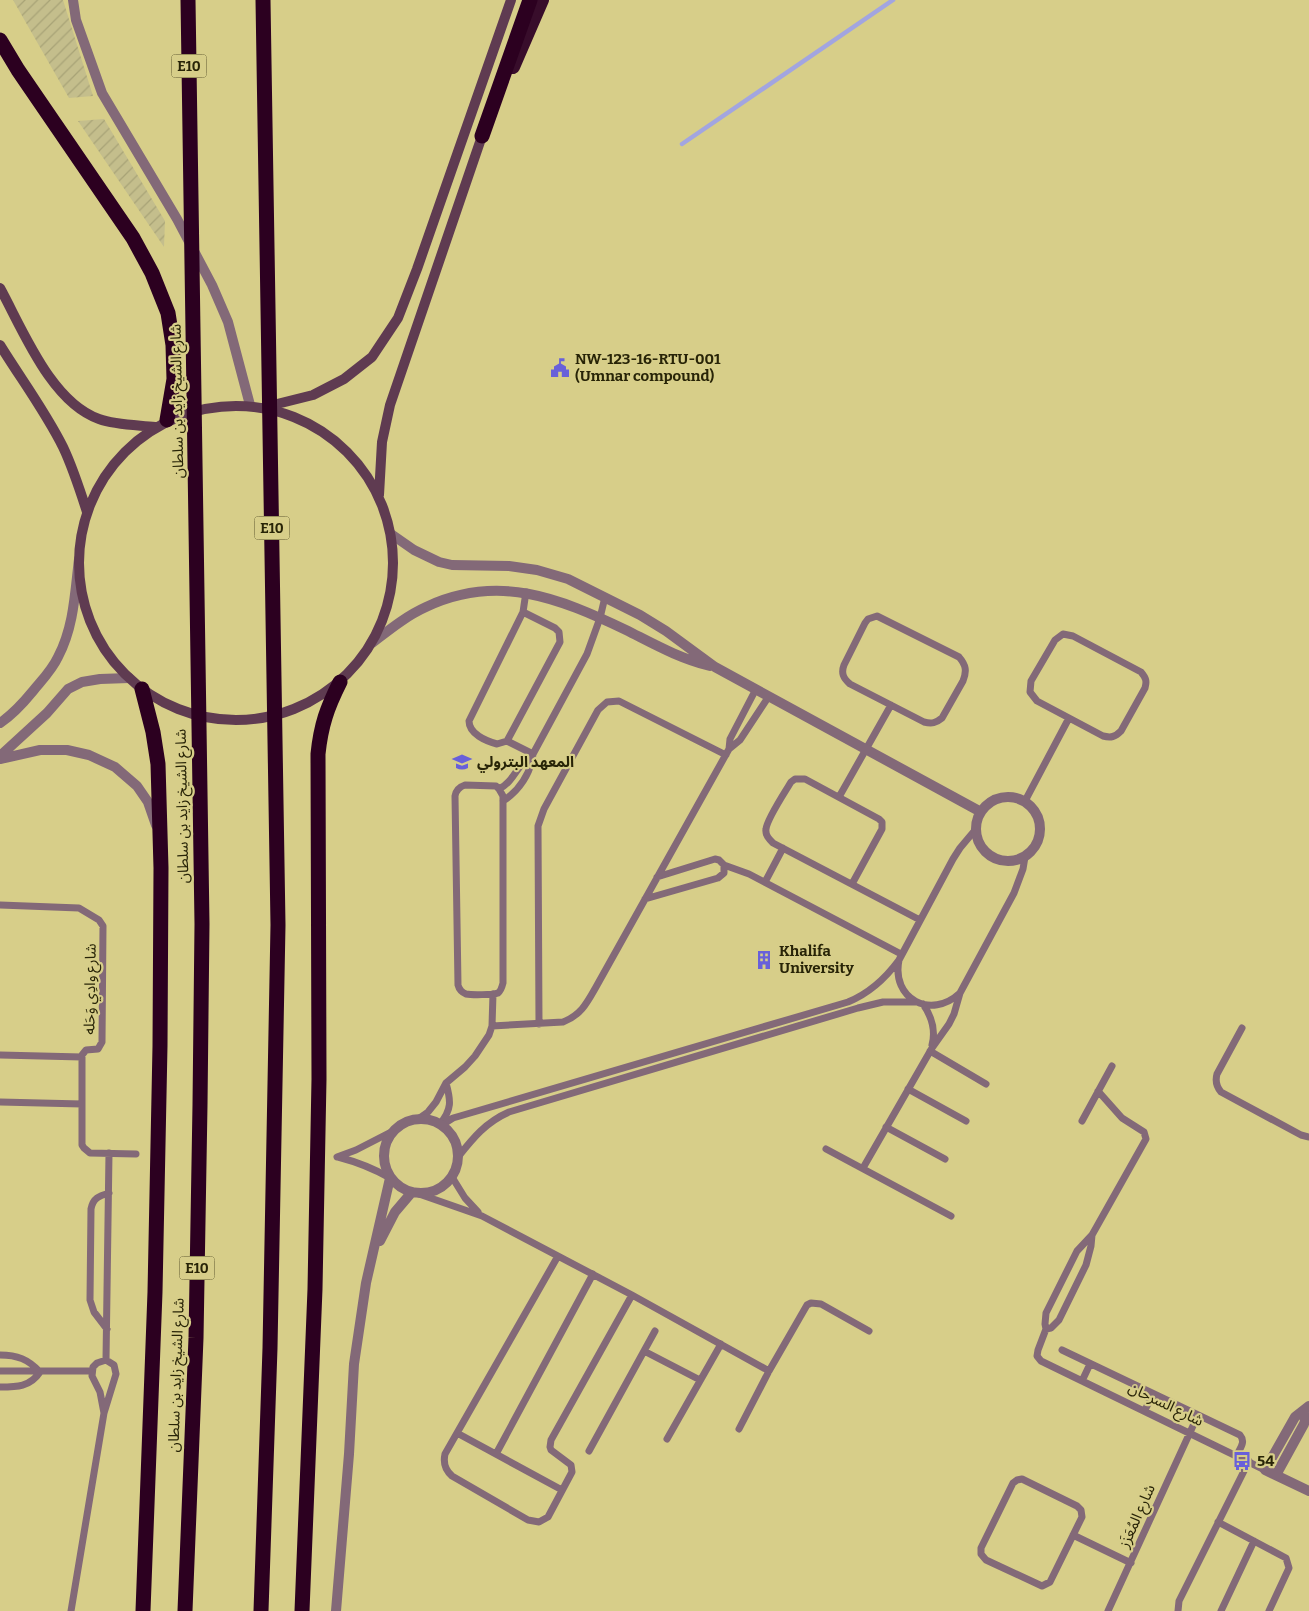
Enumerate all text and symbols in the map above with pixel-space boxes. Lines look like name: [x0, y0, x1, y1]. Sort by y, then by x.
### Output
road number: E10: [172, 54, 206, 78]
street label: شارع الشيخ زايد بن سلطان: [167, 323, 190, 478]
place label: NW-123-16-RTU-001 (Umnar compound): [575, 350, 721, 385]
public building icon: NW-123-16-RTU-001 (Umnar compound): [549, 357, 571, 379]
road number: E10: [254, 516, 290, 540]
street label: شارع الشيخ زايد بن سلطان: [172, 728, 195, 883]
school or university icon: المعهد البترولي: [451, 751, 473, 773]
place label: المعهد البترولي: [477, 753, 574, 773]
place label: Khalifa University: [779, 942, 854, 977]
street label: شارع وادِي وَحَله: [80, 943, 103, 1035]
building icon: Khalifa University: [753, 949, 775, 971]
road number: E10: [180, 1256, 214, 1280]
street label: شارع الشيخ زايد بن سلطان: [164, 1297, 191, 1453]
street label: شارع السرحان: [1124, 1378, 1207, 1433]
bus stop icon: 54: [1231, 1450, 1253, 1472]
place label: 54: [1257, 1452, 1274, 1470]
street label: شارع المُعَزَز: [1115, 1481, 1162, 1553]

